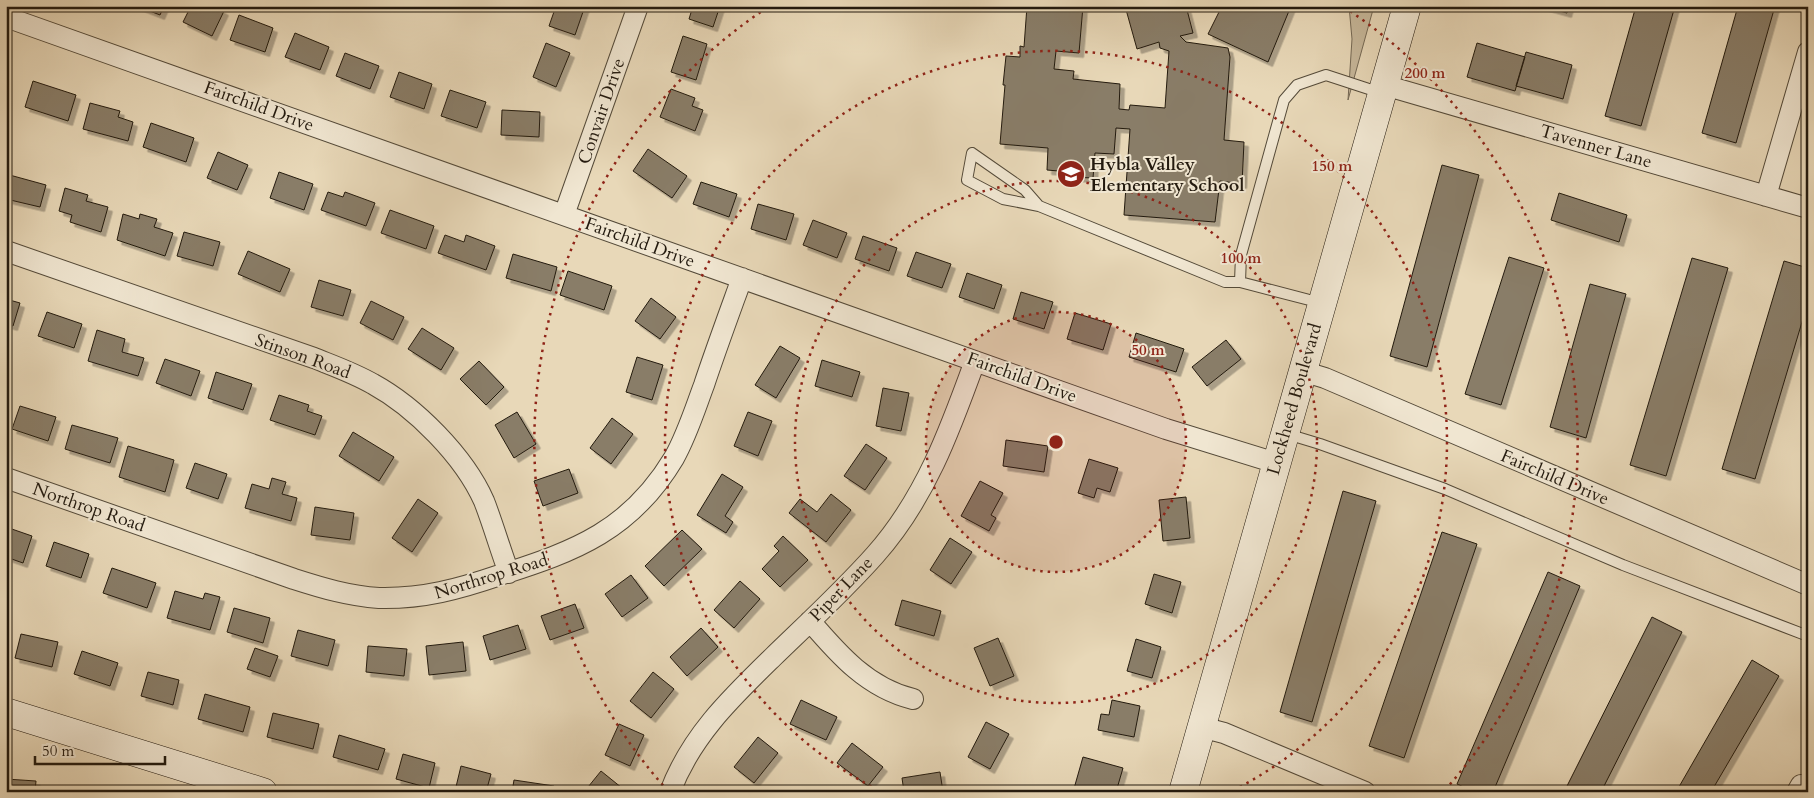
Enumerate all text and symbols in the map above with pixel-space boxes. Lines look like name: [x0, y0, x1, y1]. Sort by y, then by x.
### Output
street label: Convair Drive: [572, 55, 631, 168]
text: 200 m: [1405, 63, 1446, 83]
street label: Fairchild Drive: [200, 75, 317, 138]
street label: Tavenner Lane: [1537, 119, 1655, 174]
place label: Hybla Valley Elementary School: [1090, 152, 1244, 198]
text: 150 m: [1312, 156, 1353, 176]
school or university icon: Hybla Valley Elementary School: [1056, 159, 1086, 189]
street label: Fairchild Drive: [581, 211, 698, 274]
text: 100 m: [1221, 248, 1262, 268]
street label: Lockheed Boulevard: [1261, 320, 1328, 478]
street label: Stinson Road: [251, 328, 355, 386]
text: 50 m: [1131, 340, 1165, 360]
street label: Fairchild Drive: [963, 346, 1080, 409]
centre of rings: [1047, 433, 1065, 451]
street label: Fairchild Drive: [1497, 443, 1613, 512]
street label: Northrop Road: [29, 477, 149, 539]
street label: Northrop Road: [431, 547, 551, 606]
street label: Piper Lane: [804, 551, 879, 628]
scale bar: [35, 733, 165, 765]
text: 50 m: [42, 741, 74, 761]

